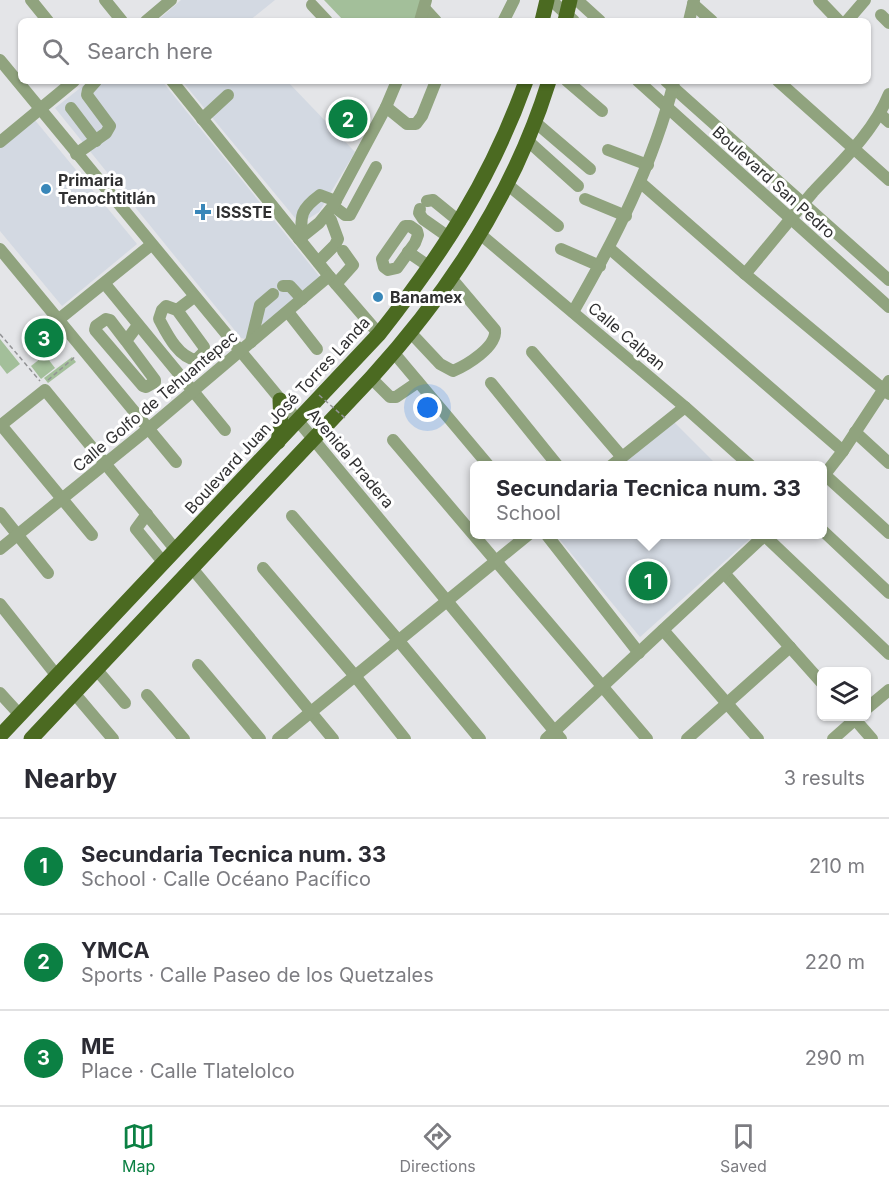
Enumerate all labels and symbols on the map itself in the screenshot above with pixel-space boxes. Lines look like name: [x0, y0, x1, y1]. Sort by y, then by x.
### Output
pin: 2: [328, 96, 368, 142]
street label: Boulevard San Pedro: [709, 122, 839, 242]
place label: Primaria Tenochtitlán: [58, 170, 156, 208]
marker: Primaria Tenochtitlán: [39, 182, 53, 196]
place label: ISSSTE: [216, 202, 272, 222]
marker: ISSSTE: [194, 203, 212, 221]
place label: Banamex: [390, 287, 462, 307]
marker: Banamex: [371, 290, 385, 304]
street label: Calle Calpan: [584, 298, 670, 374]
street label: Boulevard Juan José Torres Landa: [180, 312, 374, 518]
pin: 3: [24, 316, 63, 360]
street label: Calle Golfo de Tehuantepec: [68, 326, 242, 476]
your location: [413, 393, 442, 422]
street label: Avenida Pradera: [304, 404, 398, 512]
pin: 1: [628, 558, 668, 604]

